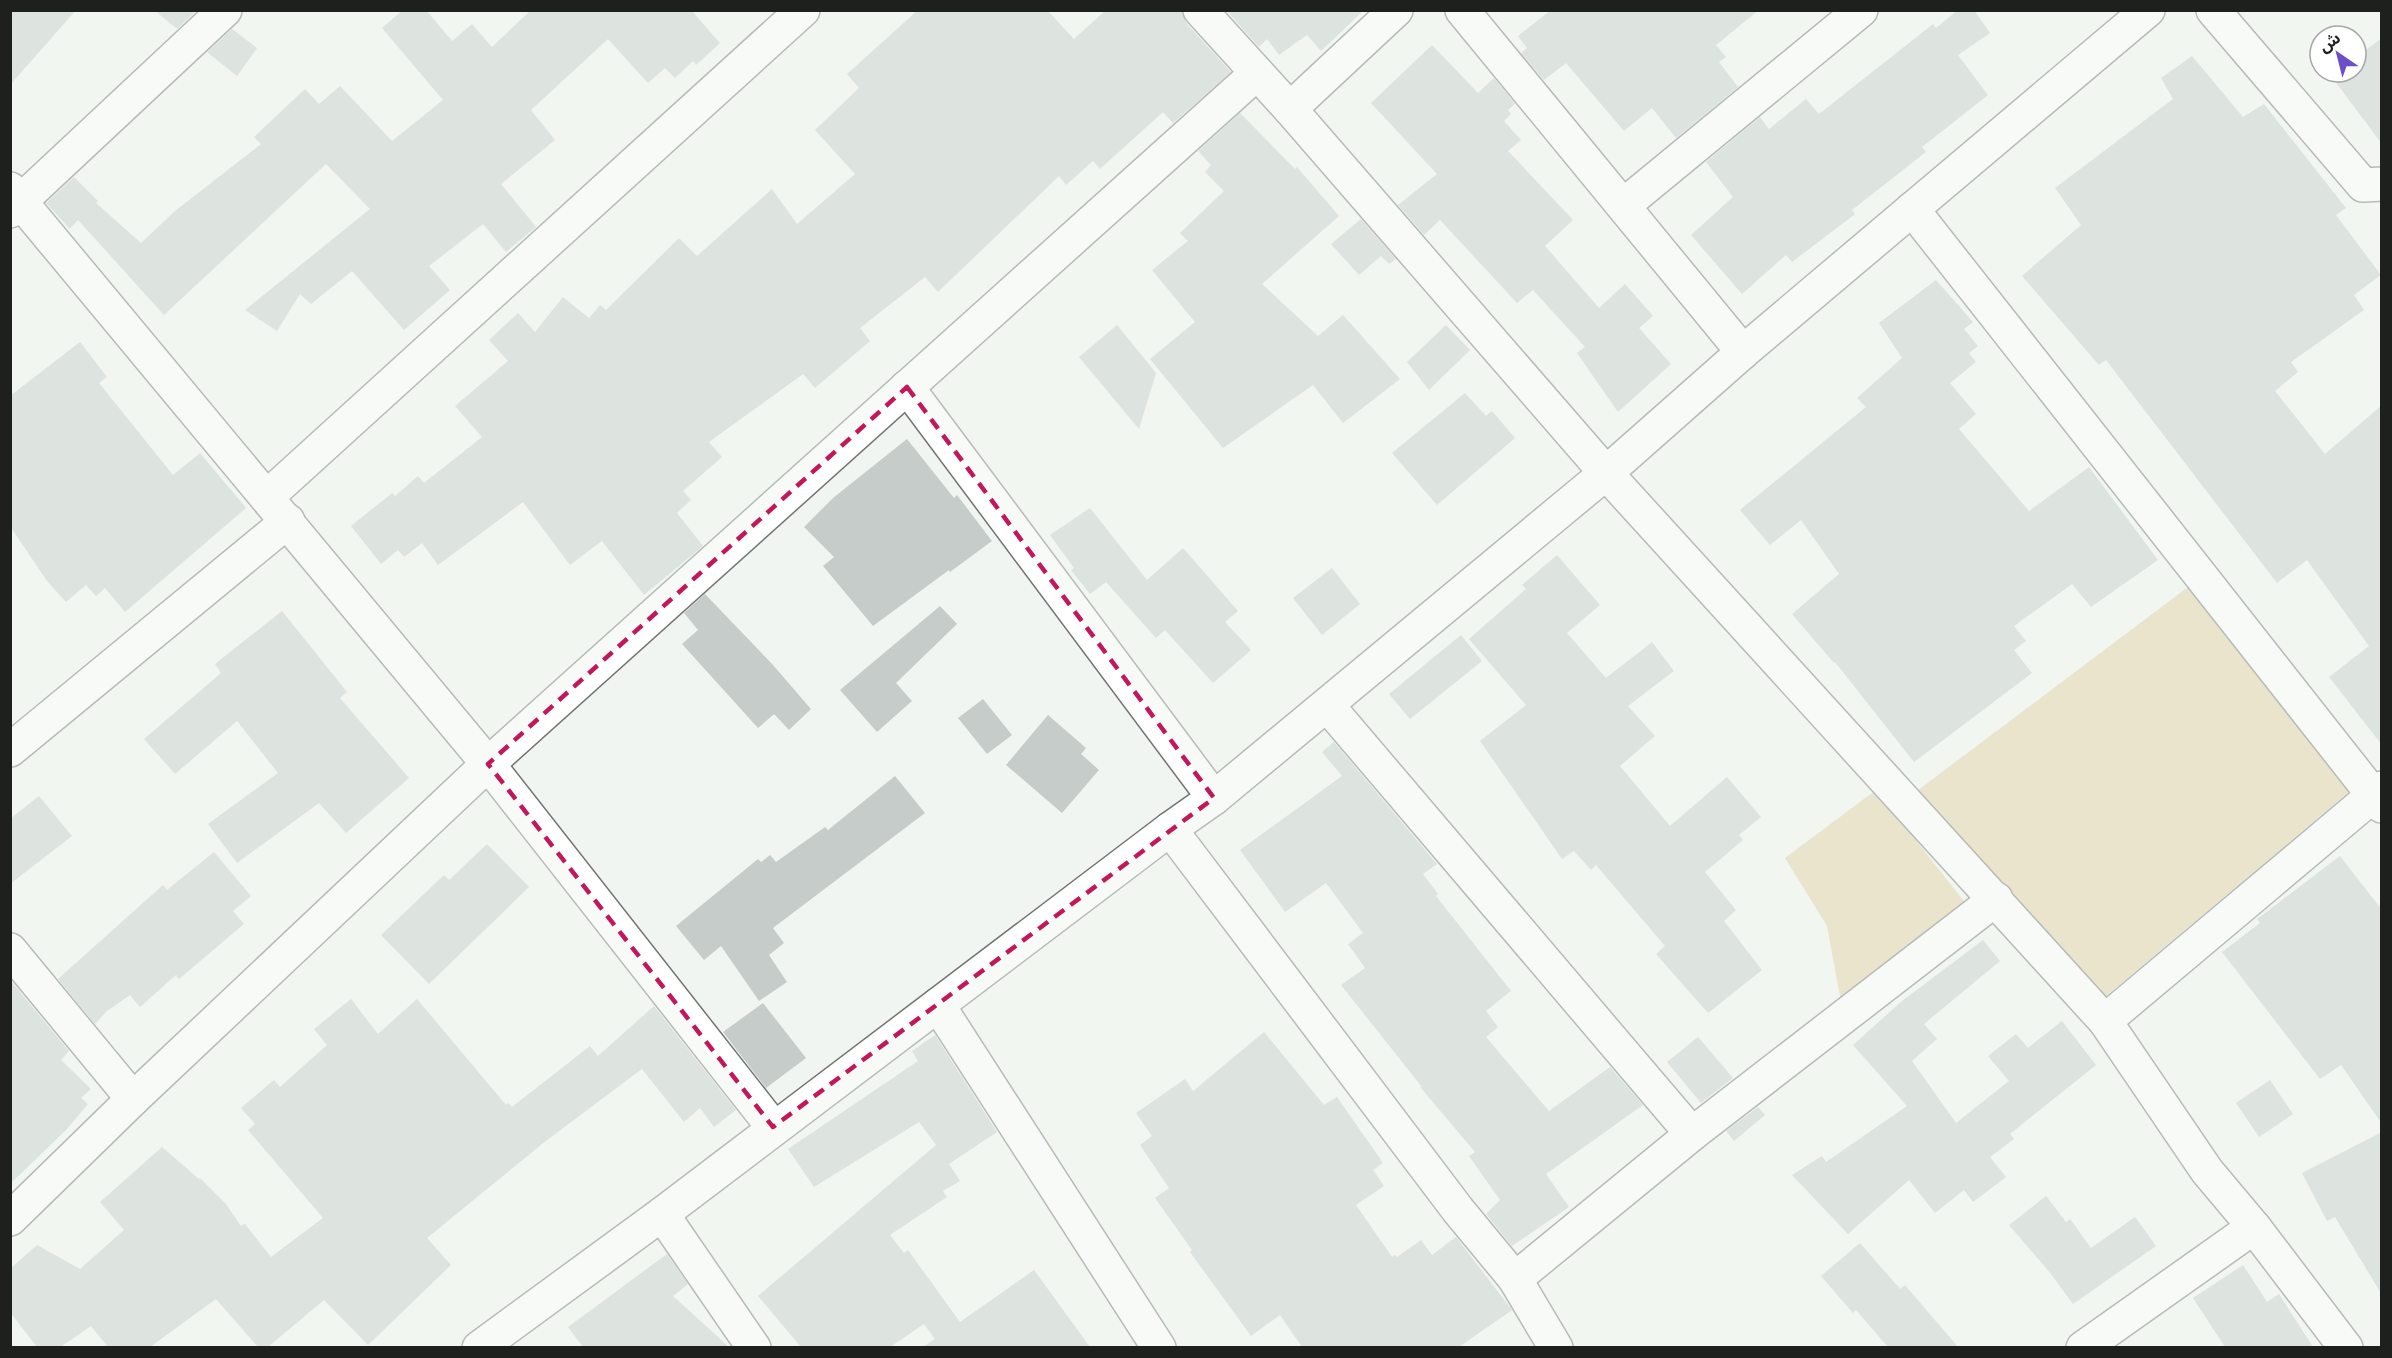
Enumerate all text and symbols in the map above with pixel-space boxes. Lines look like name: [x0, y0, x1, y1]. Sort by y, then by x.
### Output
north arrow: [2308, 24, 2368, 84]
text: ش: [2316, 29, 2344, 56]

